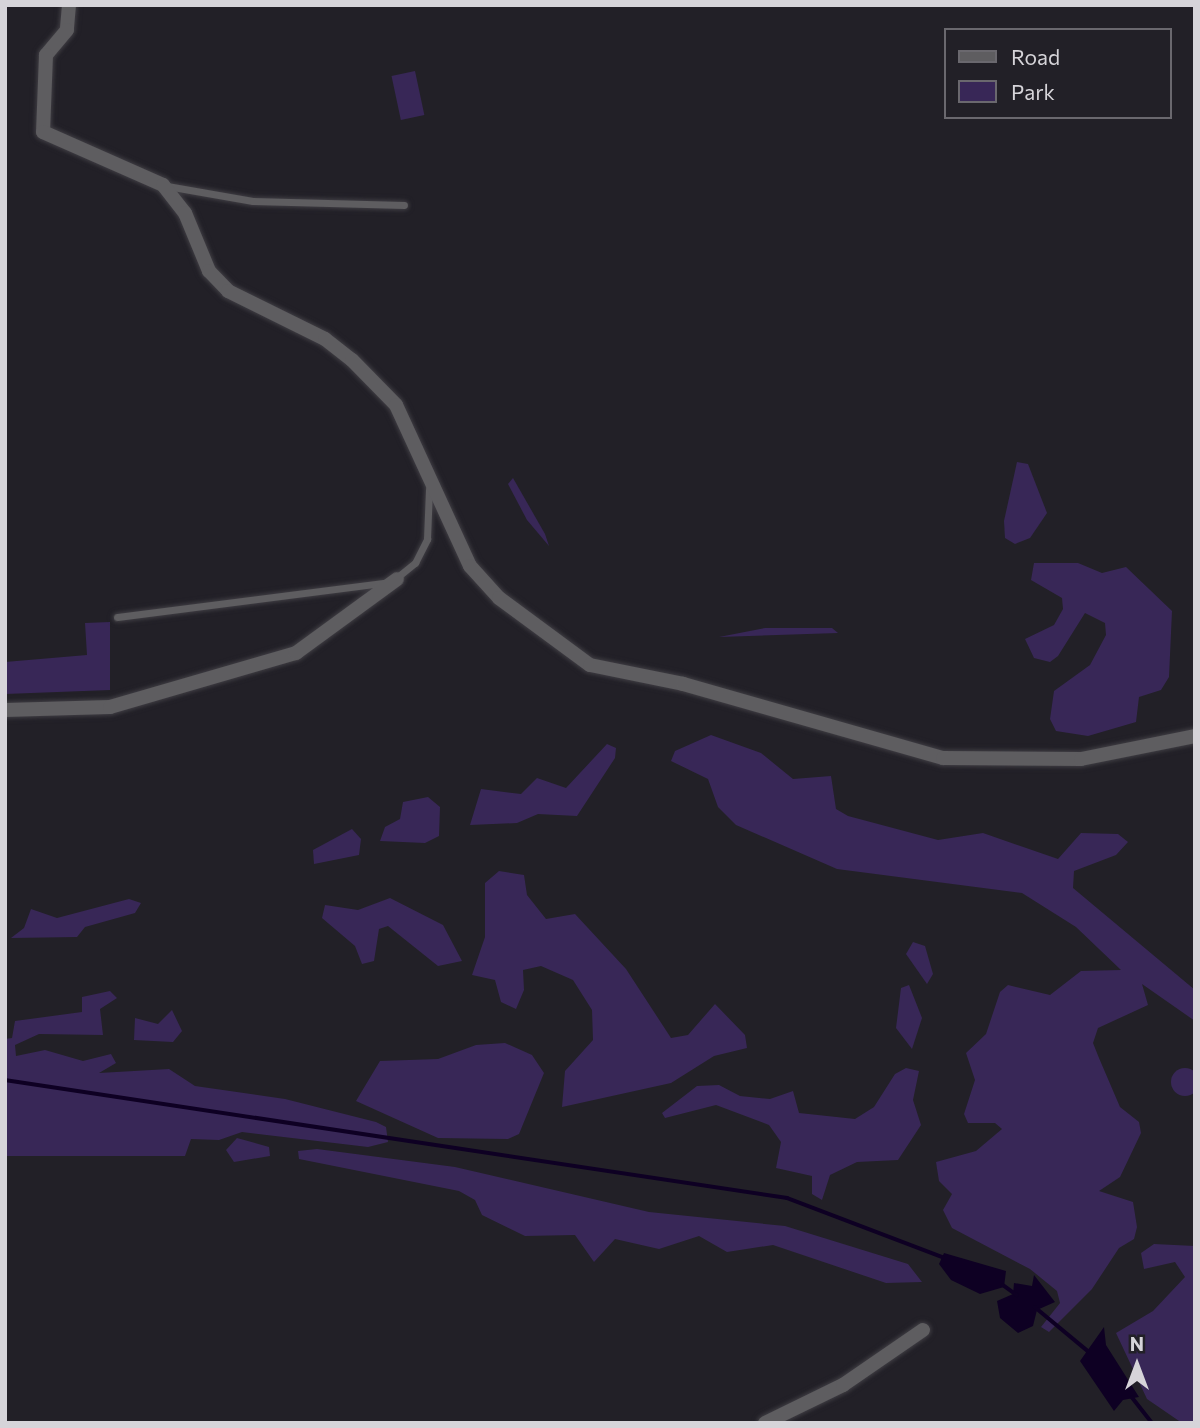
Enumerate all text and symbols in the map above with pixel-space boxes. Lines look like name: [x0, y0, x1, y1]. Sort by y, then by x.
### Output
legend: [944, 28, 1172, 119]
text: Road: [1011, 44, 1060, 69]
text: Park: [1011, 79, 1055, 104]
north arrow: [1102, 1330, 1172, 1400]
text: N: [1130, 1332, 1144, 1355]

